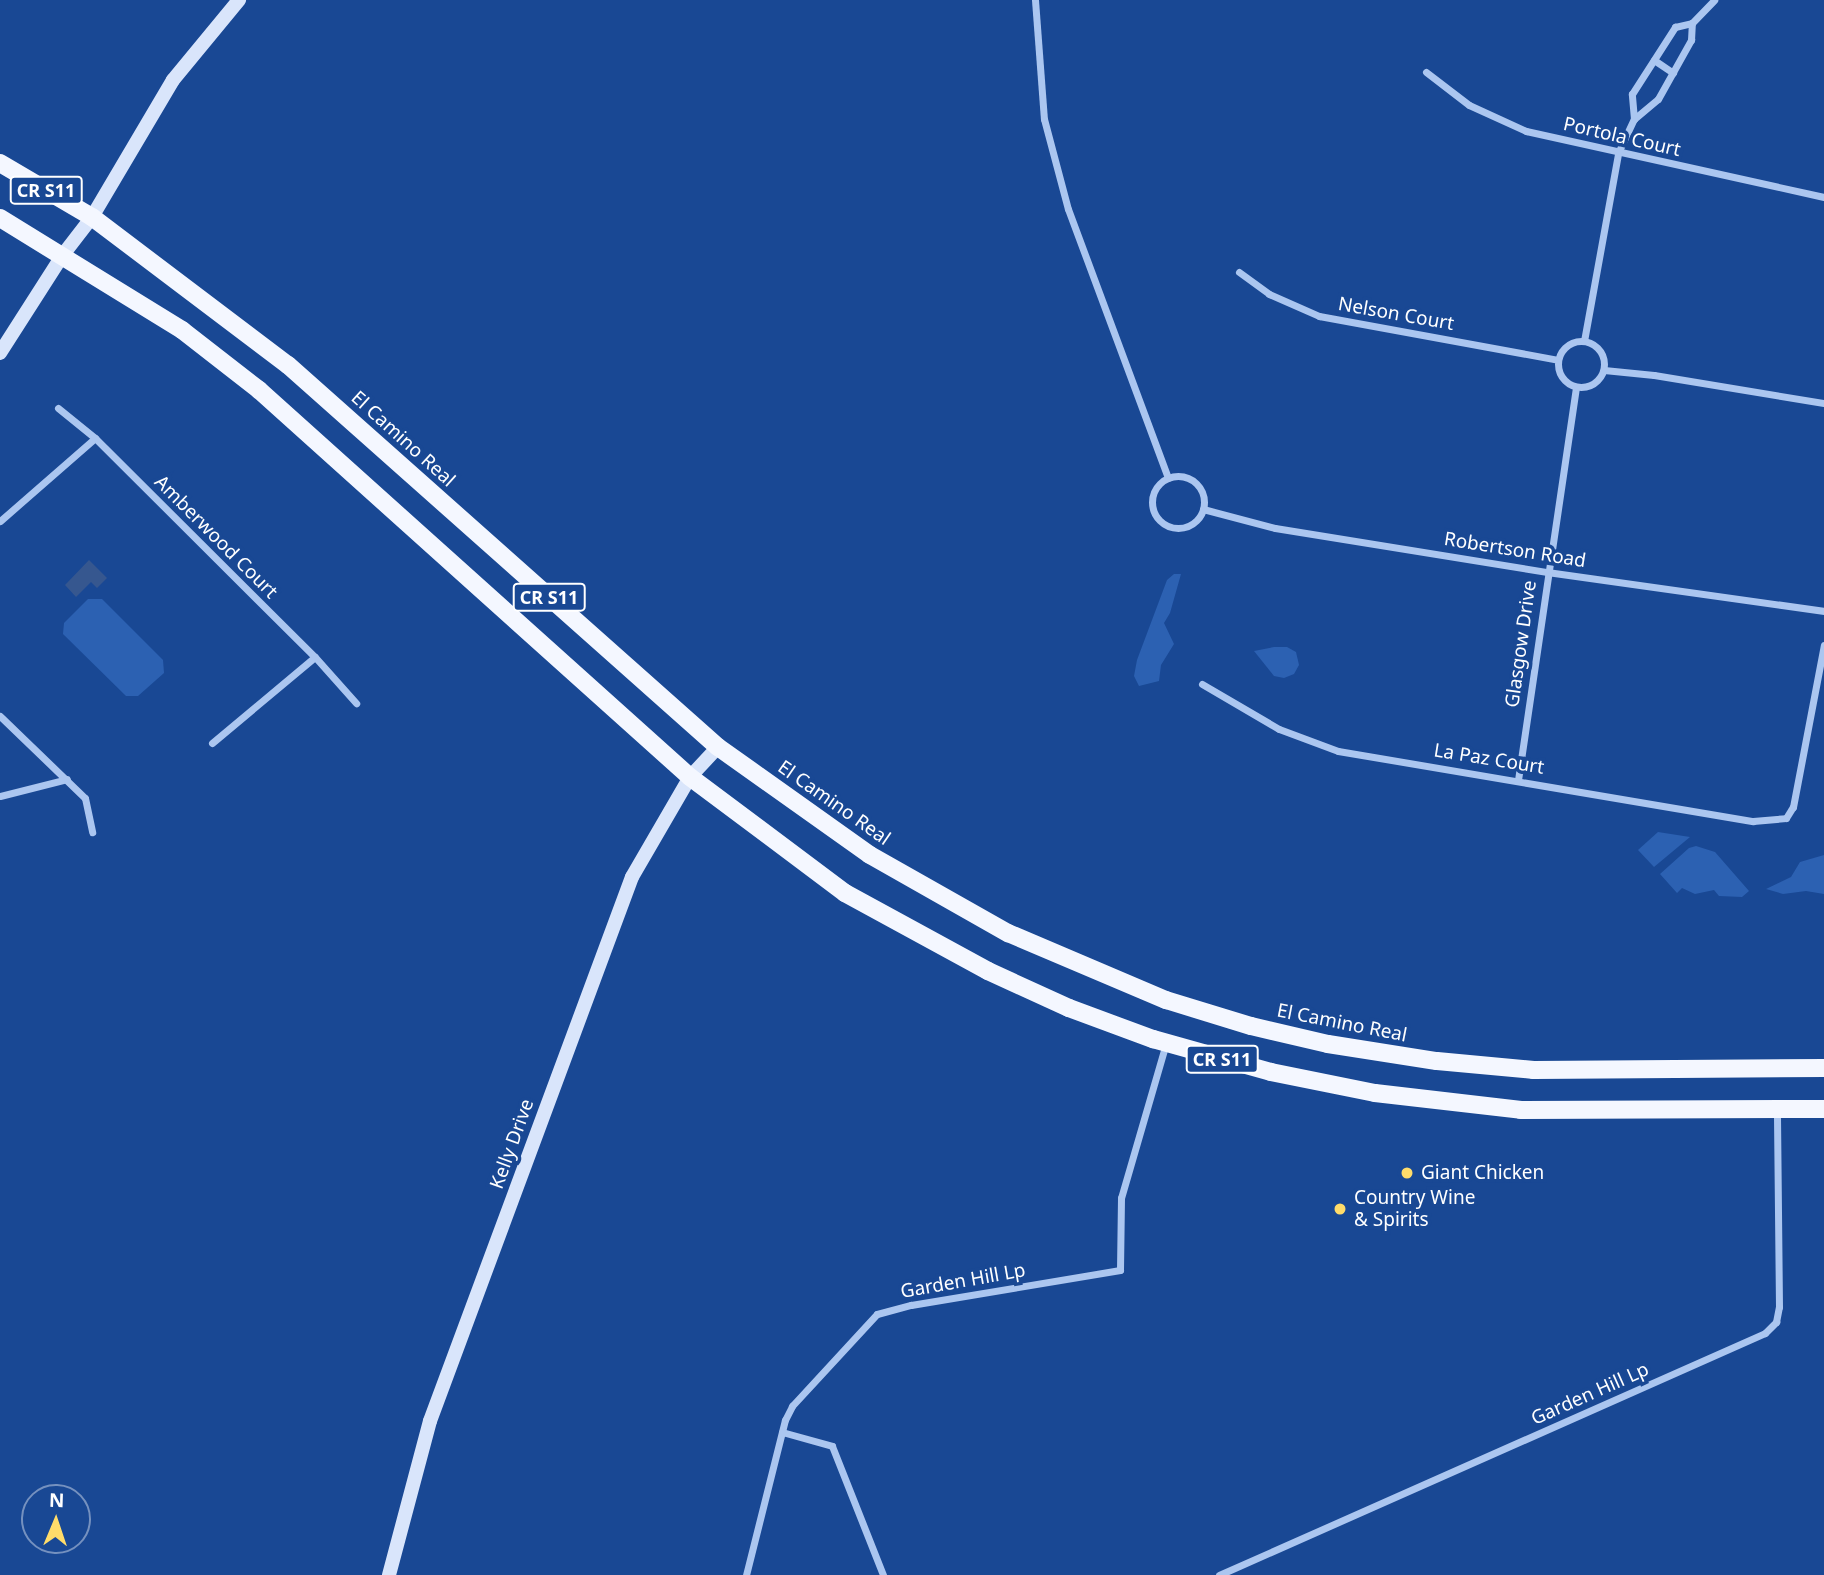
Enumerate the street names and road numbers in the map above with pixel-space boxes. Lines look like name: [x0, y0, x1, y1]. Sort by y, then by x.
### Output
street label: Portola Court: [1561, 112, 1683, 162]
road number: CR S11: [9, 176, 83, 204]
street label: Nelson Court: [1336, 293, 1456, 335]
street label: El Camino Real: [346, 386, 460, 492]
street label: Amberwood Court: [150, 471, 282, 603]
street label: Robertson Road: [1442, 528, 1588, 572]
street label: Glasgow Drive: [1501, 579, 1541, 709]
road number: CR S11: [512, 582, 586, 612]
street label: La Paz Court: [1432, 739, 1546, 779]
street label: El Camino Real: [773, 756, 895, 850]
street label: El Camino Real: [1275, 999, 1409, 1047]
road number: CR S11: [1185, 1044, 1259, 1074]
street label: Kelly Drive: [485, 1096, 539, 1192]
street label: Garden Hill Lp: [899, 1259, 1027, 1303]
street label: Garden Hill Lp: [1528, 1358, 1652, 1430]

